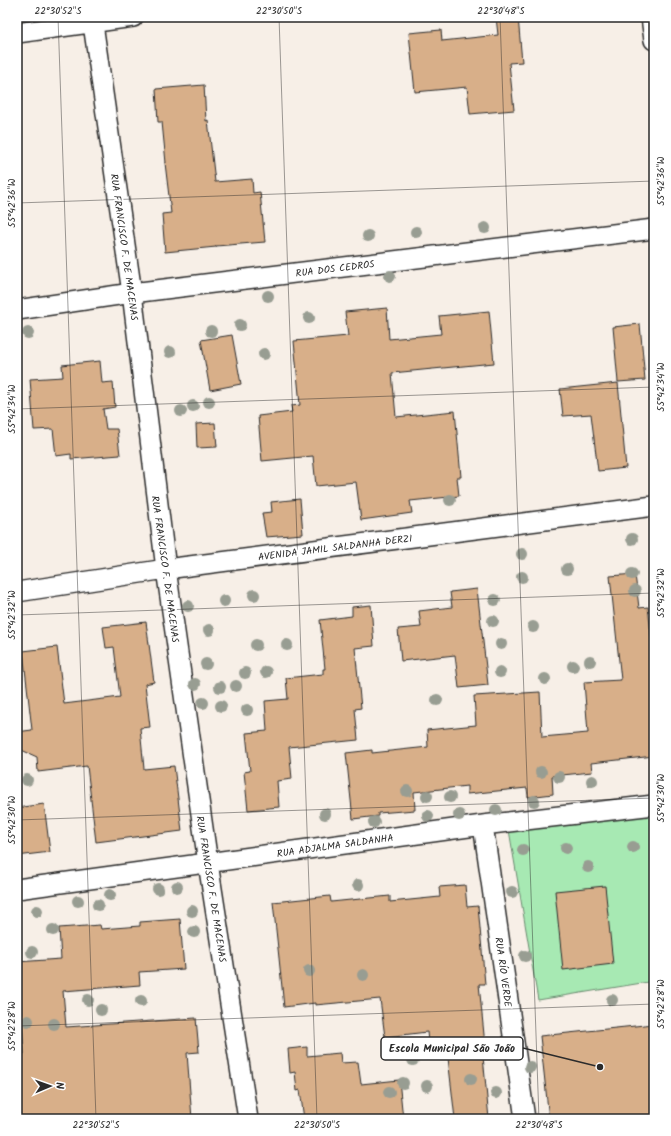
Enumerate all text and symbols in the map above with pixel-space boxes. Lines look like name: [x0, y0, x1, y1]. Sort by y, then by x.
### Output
text: 22°30'52"S: [35, 3, 82, 19]
text: 22°30'50"S: [256, 3, 303, 19]
text: 22°30'48"S: [477, 3, 525, 19]
text: 55°42'36"W: [653, 156, 669, 206]
street label: RUA FRANCISCO F. DE MACENAS: [106, 173, 142, 322]
text: 55°42'36"W: [4, 178, 20, 228]
street label: RUA DOS CEDROS: [295, 256, 376, 282]
text: 55°42'34"W: [653, 362, 669, 412]
text: 55°42'34"W: [4, 384, 20, 434]
street label: RUA FRANCISCO F. DE MACENAS: [147, 495, 183, 644]
street label: AVENIDA JAMIL SALDANHA DERZI: [257, 531, 413, 565]
text: 55°42'32"W: [653, 568, 669, 618]
text: 55°42'32"W: [4, 590, 20, 640]
text: 55°42'30"W: [653, 773, 669, 822]
text: 55°42'30"W: [4, 795, 20, 844]
street label: RUA FRANCISCO F. DE MACENAS: [192, 815, 231, 964]
street label: RUA ADJALMA SALDANHA: [276, 830, 394, 862]
street label: RUA RÍO VERDE: [490, 936, 516, 1009]
text: 55°42'28"W: [653, 979, 669, 1029]
text: 55°42'28"W: [4, 1001, 20, 1051]
callout: Escola Municipal São João: [381, 1037, 523, 1060]
text: Escola Municipal São João: [389, 1040, 515, 1058]
north arrow: [30, 1066, 70, 1106]
text: N: [50, 1082, 68, 1090]
text: 22°30'52"S: [73, 1117, 120, 1133]
text: 22°30'50"S: [294, 1117, 341, 1133]
text: 22°30'48"S: [515, 1117, 563, 1133]

